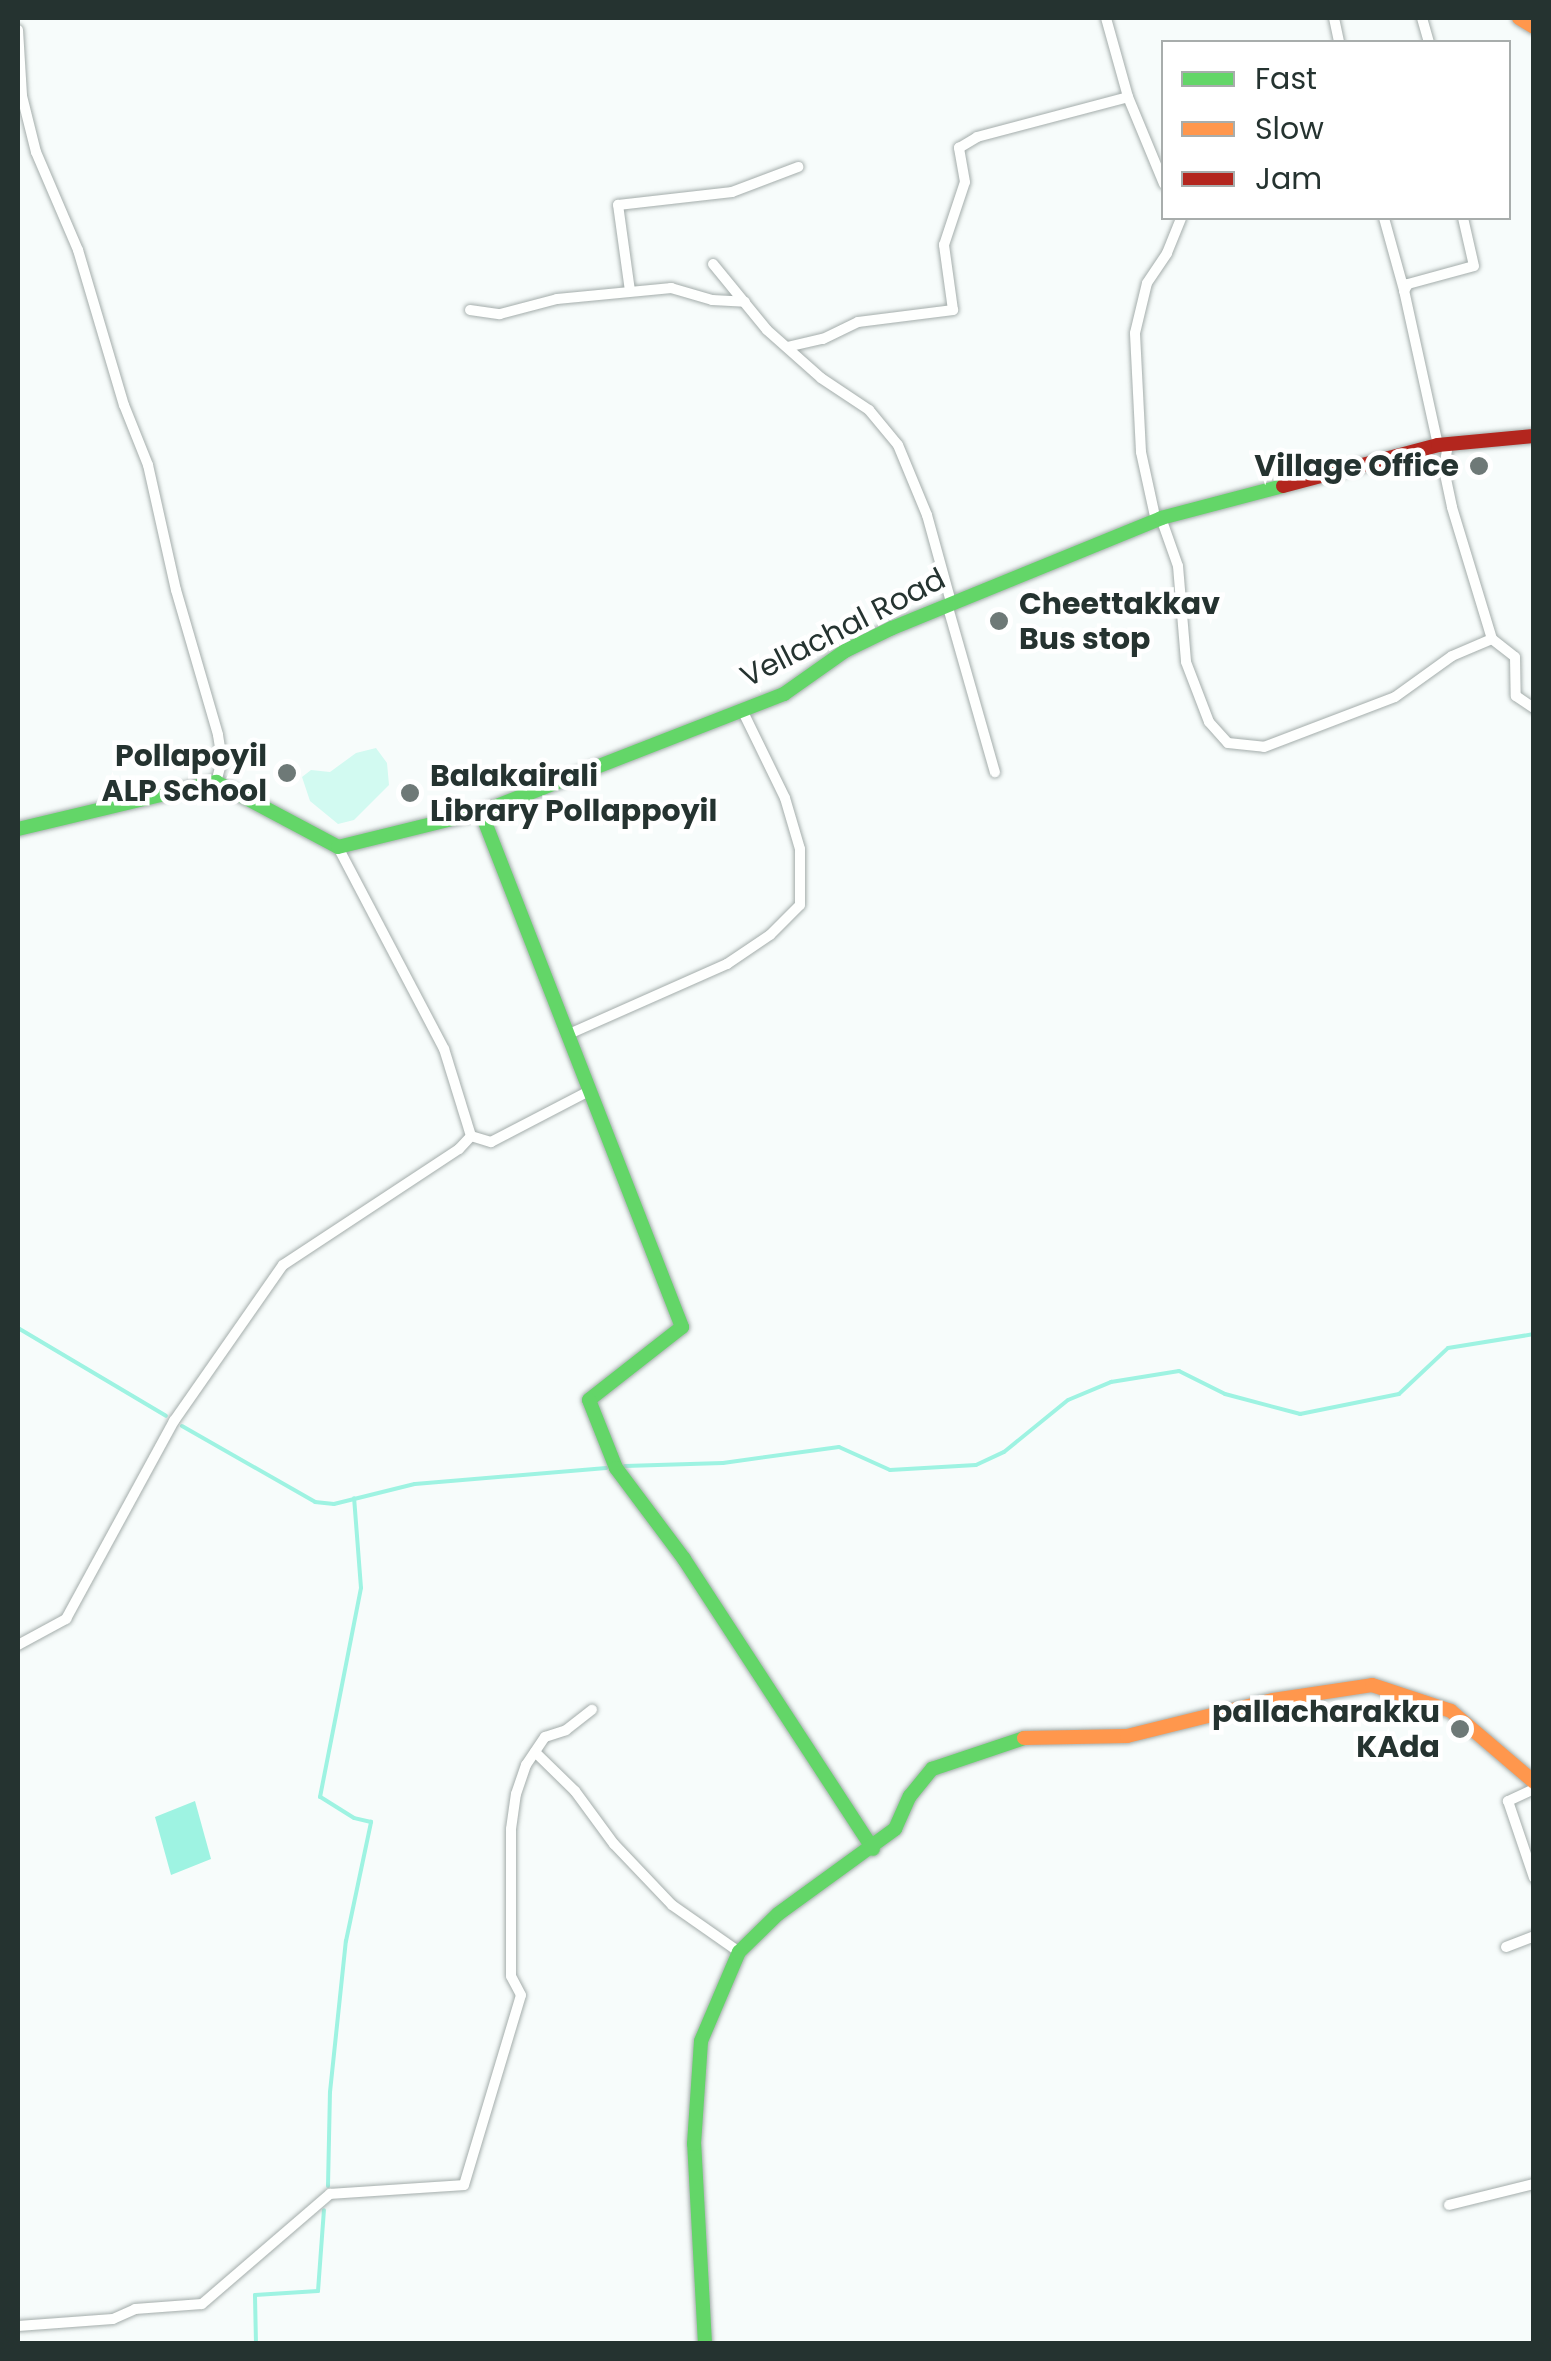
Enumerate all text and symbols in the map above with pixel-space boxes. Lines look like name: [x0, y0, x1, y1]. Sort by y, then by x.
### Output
legend: [1161, 40, 1511, 220]
text: Fast: [1255, 57, 1317, 100]
text: Slow: [1255, 107, 1324, 150]
text: Jam: [1255, 157, 1322, 200]
place label: Village Office: [1254, 448, 1459, 484]
marker: Village Office: [1468, 455, 1490, 477]
street label: Vellachal Road: [735, 561, 951, 695]
place label: Cheettakkav Bus stop: [1019, 586, 1220, 656]
marker: Cheettakkav Bus stop: [988, 610, 1010, 632]
place label: Pollapoyil ALP School: [102, 738, 267, 808]
place label: Balakairali Library Pollappoyil: [430, 758, 717, 828]
marker: Pollapoyil ALP School: [276, 762, 298, 784]
marker: Balakairali Library Pollappoyil: [399, 782, 421, 804]
place label: pallacharakku KAda: [1212, 1694, 1440, 1764]
marker: pallacharakku KAda: [1449, 1718, 1471, 1740]

